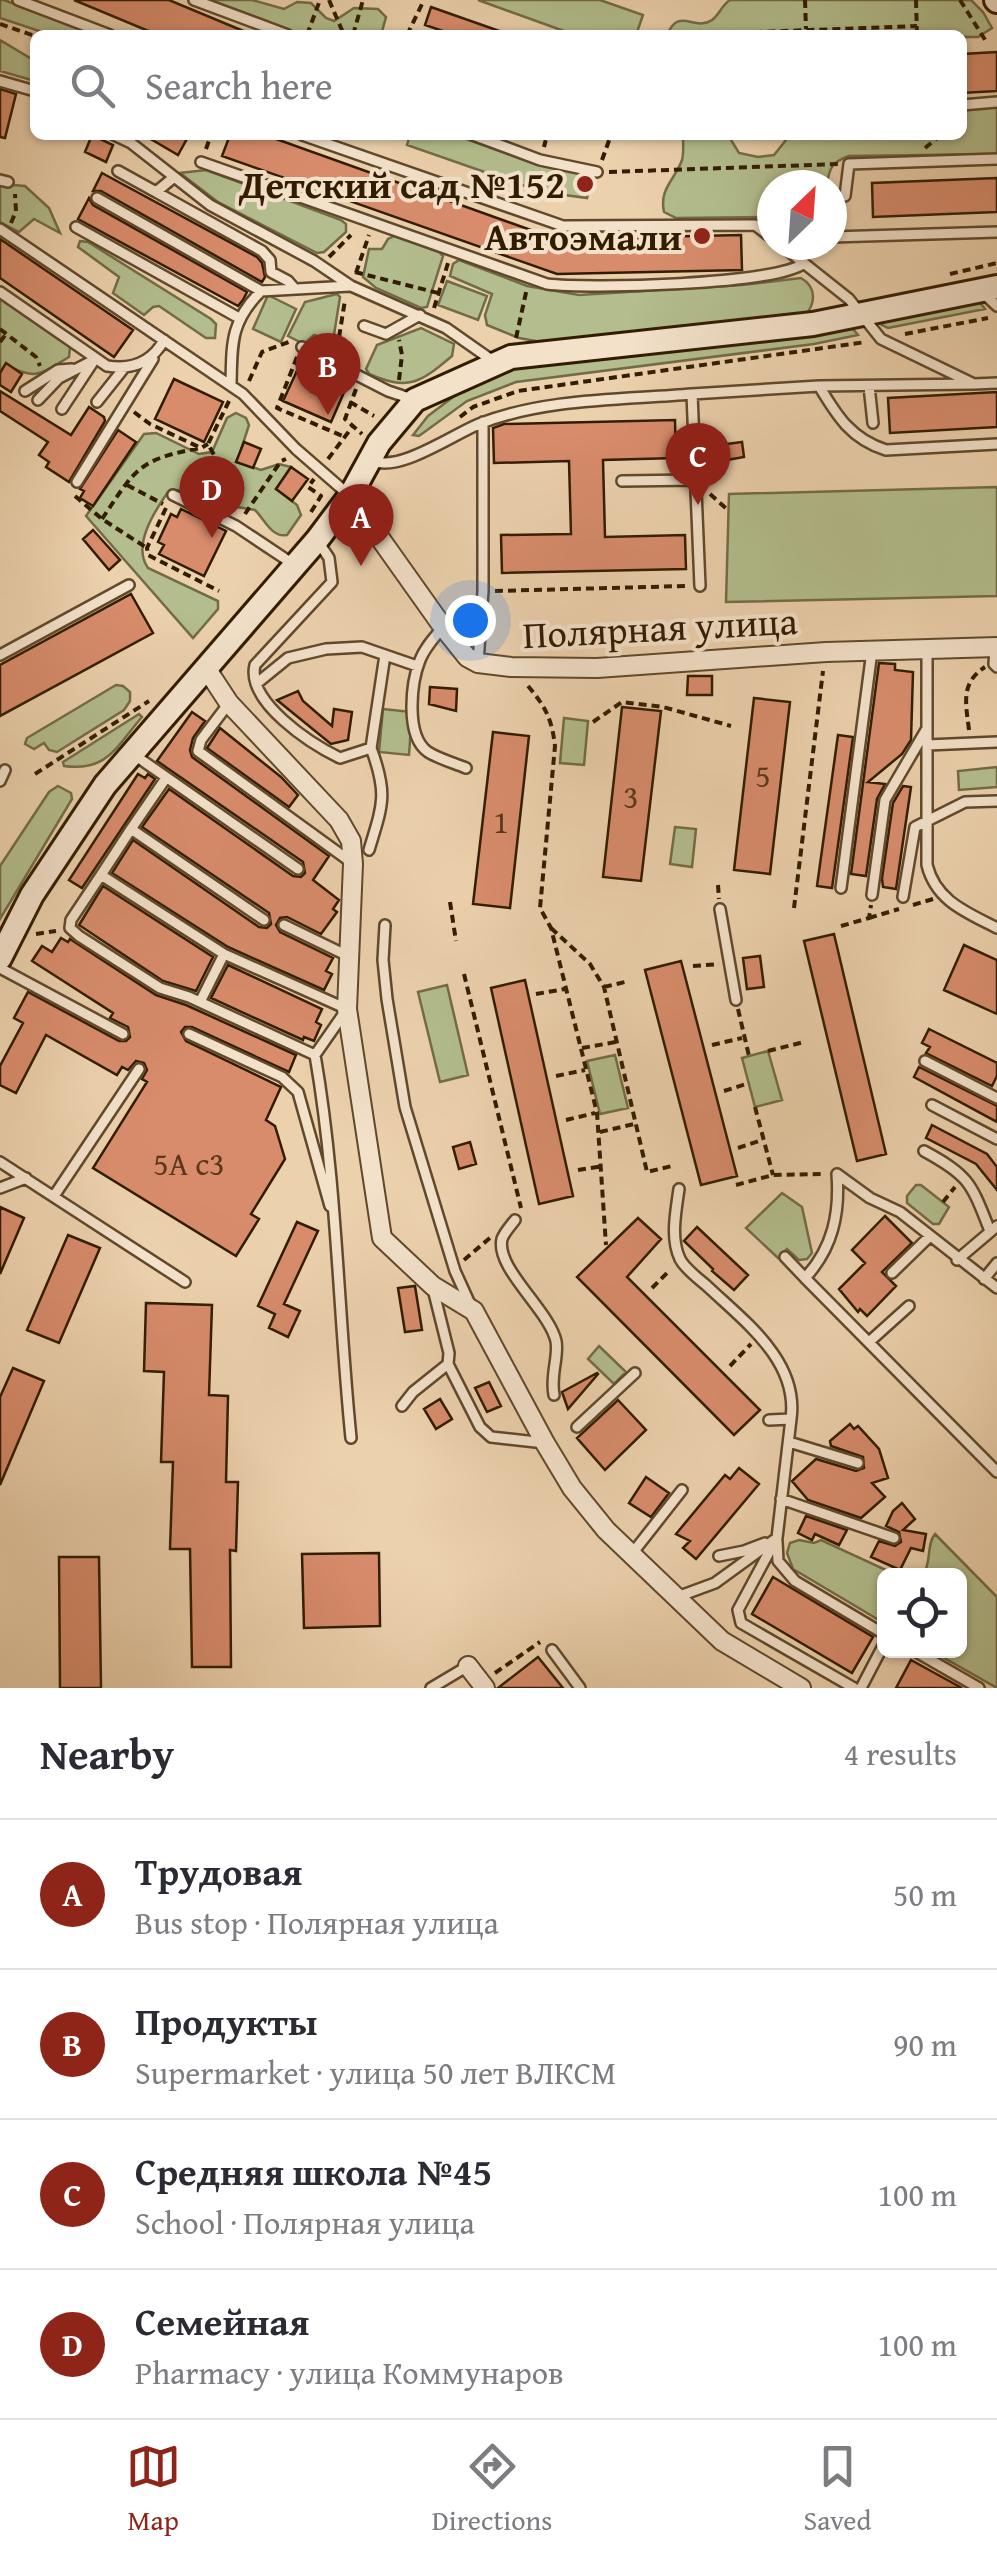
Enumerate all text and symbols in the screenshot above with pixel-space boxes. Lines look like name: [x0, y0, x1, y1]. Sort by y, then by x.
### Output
search box: [30, 30, 967, 140]
text: Search here: [145, 57, 333, 113]
icon: search: [65, 58, 120, 113]
place label: Детский сад №152: [238, 156, 565, 212]
north arrow: [757, 170, 847, 260]
marker: Детский сад №152: [574, 173, 596, 195]
place label: Автоэмали: [484, 208, 682, 264]
marker: Автоэмали: [691, 225, 713, 247]
pin: B: [296, 332, 360, 415]
pin: C: [666, 422, 730, 505]
pin: D: [180, 456, 244, 538]
pin: A: [328, 484, 394, 566]
street label: Полярная улица: [521, 592, 799, 662]
your location: [445, 595, 496, 646]
house number: 5: [755, 752, 771, 799]
house number: 3: [623, 773, 639, 820]
house number: 1: [493, 798, 509, 845]
house number: 5А с3: [153, 1140, 225, 1187]
map controls: [877, 1568, 967, 1658]
button: locate: [877, 1568, 967, 1658]
text: Nearby: [40, 1723, 174, 1784]
text: 4 results: [844, 1730, 957, 1777]
text: Трудовая: [135, 1843, 302, 1899]
text: A: [62, 1871, 83, 1918]
text: 50 m: [893, 1871, 957, 1918]
text: Bus stop · Полярная улица: [135, 1899, 499, 1946]
text: Продукты: [135, 1993, 317, 2049]
text: B: [63, 2021, 82, 2068]
text: 90 m: [893, 2021, 957, 2068]
text: Supermarket · улица 50 лет ВЛКСМ: [135, 2049, 616, 2096]
text: Средняя школа №45: [135, 2143, 492, 2199]
text: C: [63, 2171, 82, 2218]
text: 100 m: [878, 2171, 957, 2218]
text: School · Полярная улица: [135, 2199, 475, 2246]
text: Семейная: [135, 2293, 309, 2349]
text: D: [62, 2321, 83, 2368]
text: 100 m: [878, 2321, 957, 2368]
text: Pharmacy · улица Коммунаров: [135, 2349, 564, 2396]
tab: Map: [126, 2439, 181, 2540]
tab: Directions: [432, 2439, 552, 2540]
tab: Saved: [804, 2439, 871, 2540]

